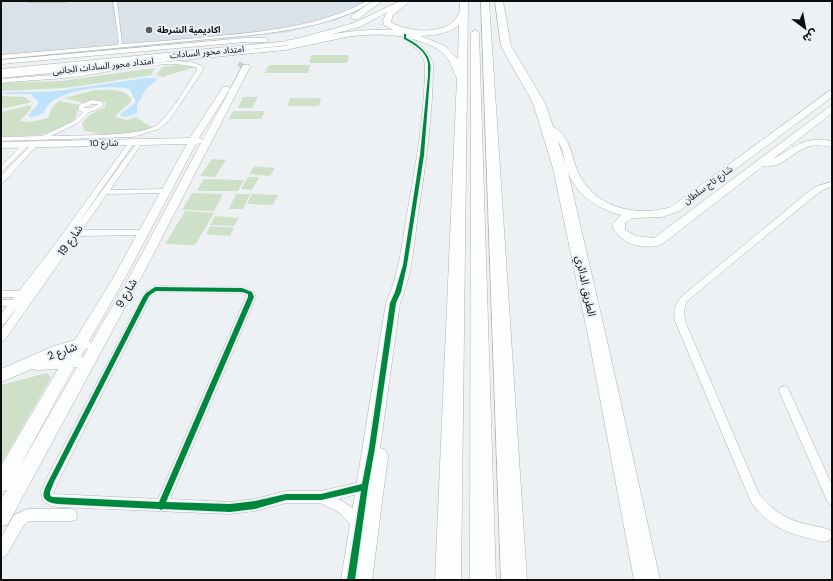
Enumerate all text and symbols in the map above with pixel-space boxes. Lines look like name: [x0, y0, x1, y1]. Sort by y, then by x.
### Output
north arrow: [785, 8, 825, 48]
place label: اكاديمية الشرطة: [157, 24, 220, 36]
marker: اكاديمية الشرطة: [144, 25, 154, 35]
text: ش: [800, 27, 820, 46]
street label: امتداد محور السادات: [169, 43, 245, 61]
street label: امتداد محور السادات الجانبى: [52, 55, 154, 77]
street label: شارع 10: [89, 137, 119, 150]
street label: شارع تاج سلطان: [681, 163, 736, 208]
street label: شارع 19: [54, 221, 87, 259]
street label: الطريق الدائري: [570, 254, 599, 318]
street label: شارع 9: [112, 276, 141, 311]
street label: شارع 2: [45, 339, 80, 364]

